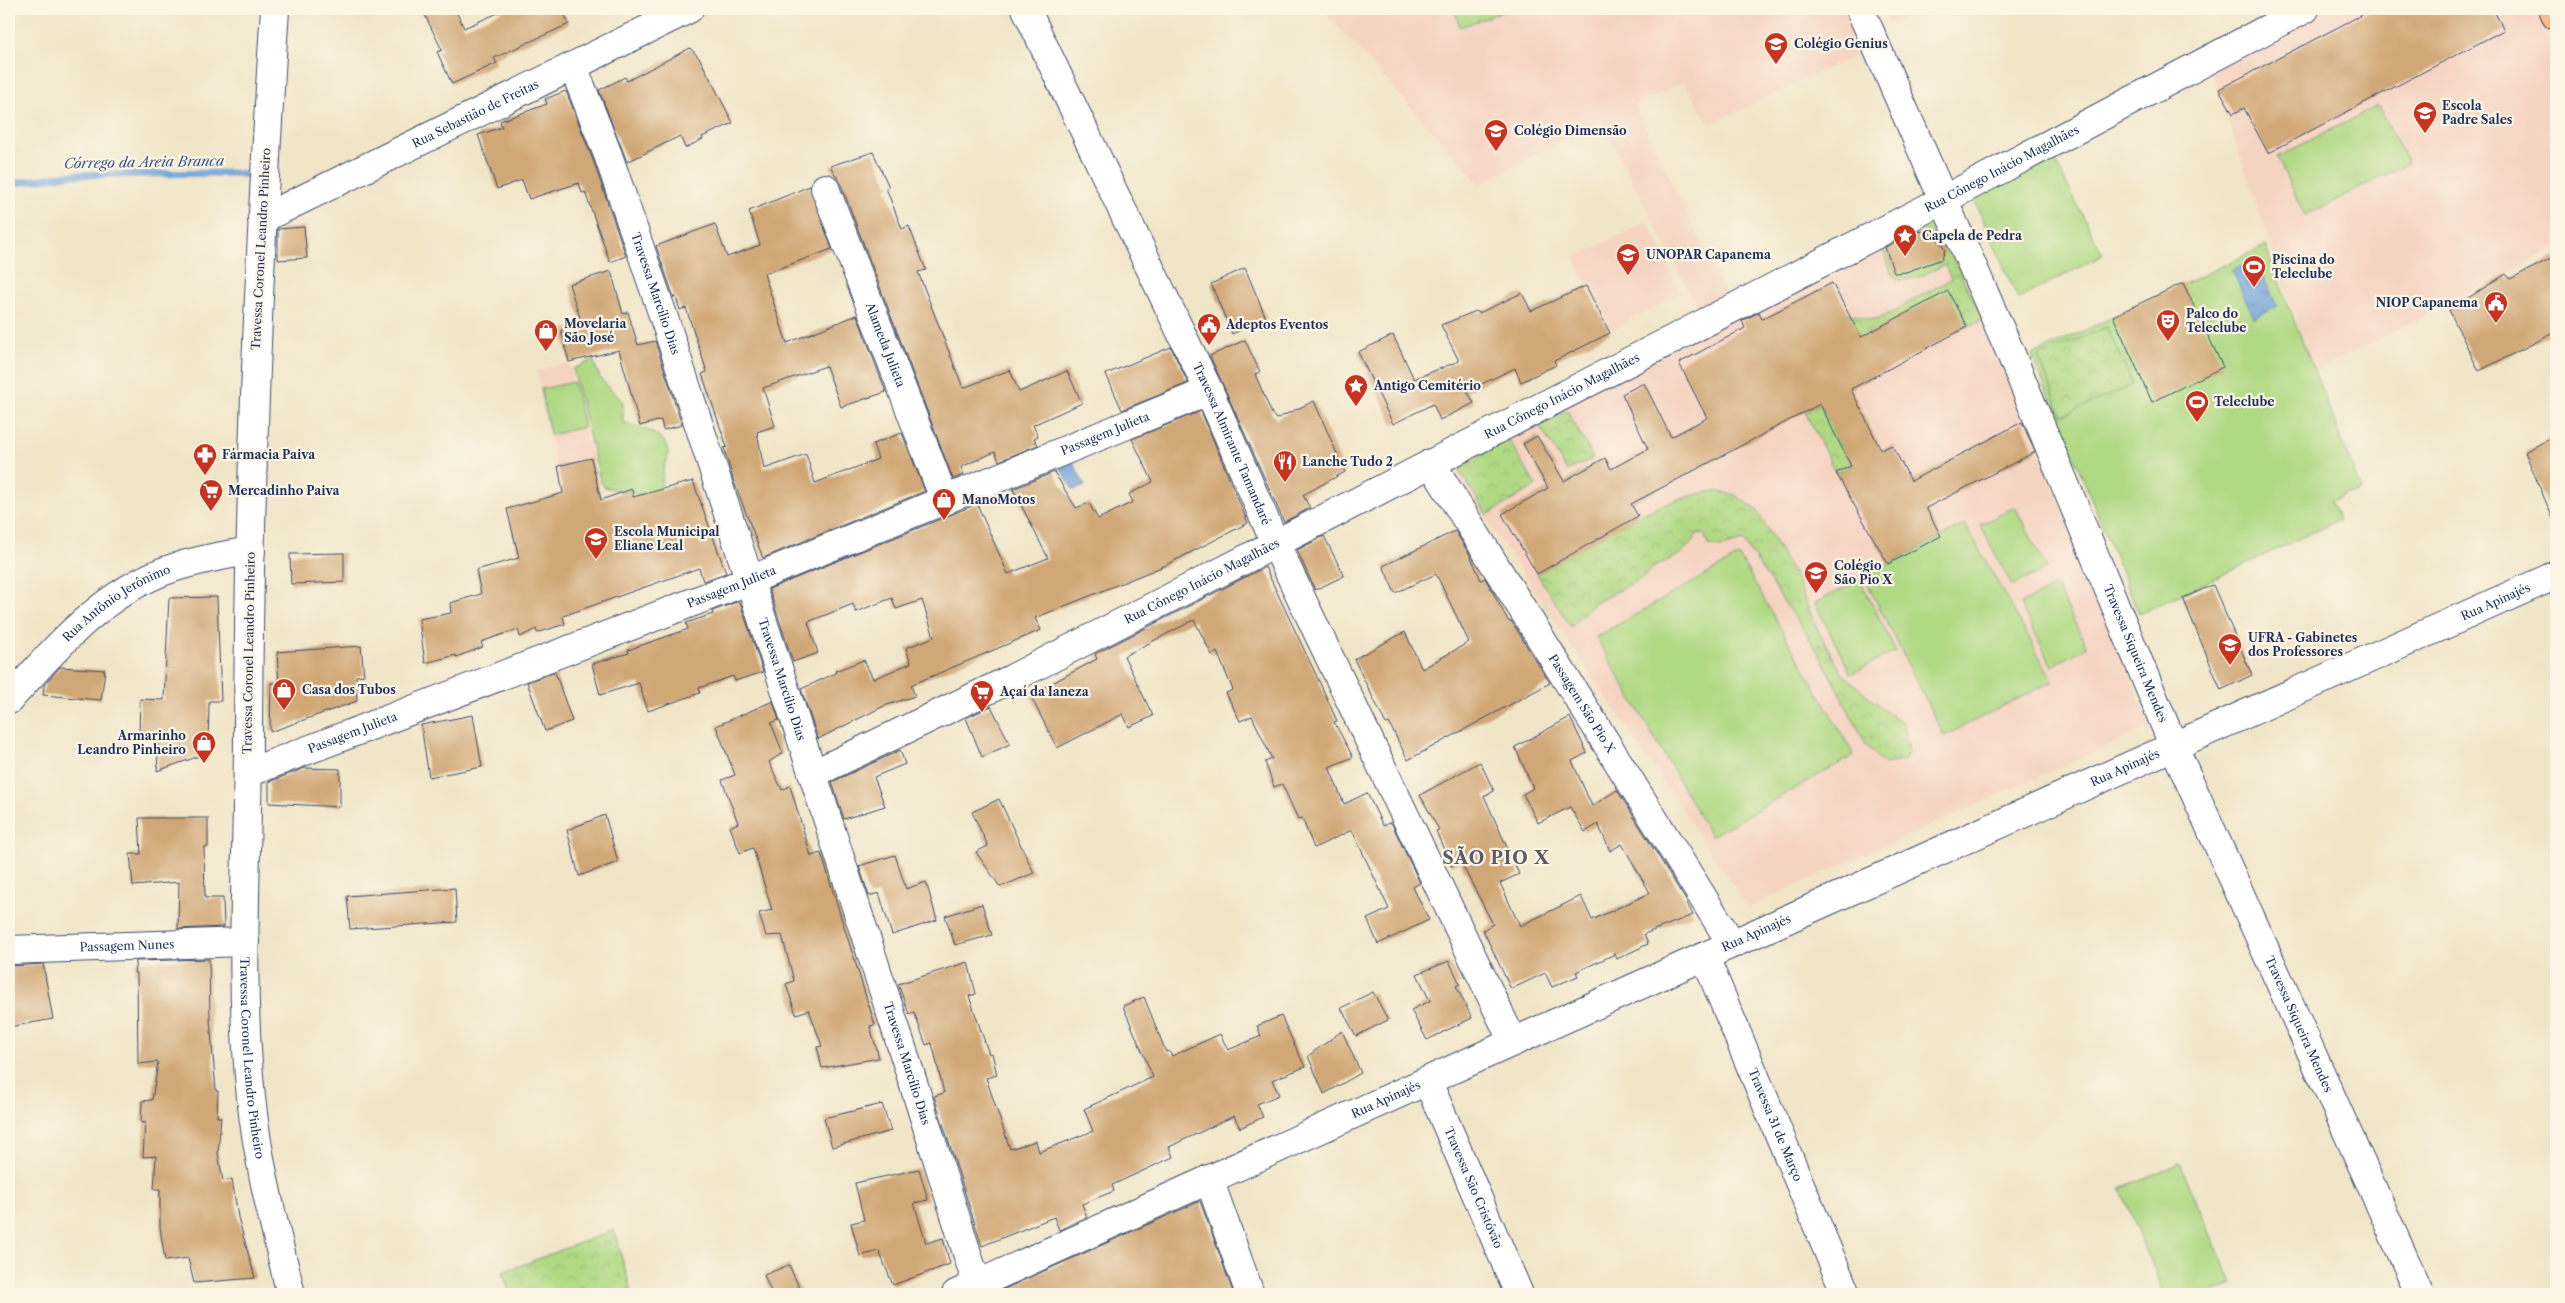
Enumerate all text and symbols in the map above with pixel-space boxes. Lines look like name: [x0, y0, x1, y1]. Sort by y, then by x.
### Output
school or university icon: Colégio Genius: [1763, 31, 1789, 65]
place label: Colégio Genius: [1794, 36, 1888, 51]
street label: Rua Sebastião de Freitas: [410, 76, 541, 151]
place label: Escola Padre Sales: [2442, 98, 2513, 127]
school or university icon: Escola Padre Sales: [2412, 100, 2438, 134]
school or university icon: Colégio Dimensão: [1483, 118, 1509, 152]
street label: Rua Cônego Inácio Magalhães: [1922, 122, 2081, 215]
place label: Colégio Dimensão: [1514, 123, 1627, 138]
street label: Travessa Coronel Leandro Pinheiro: [248, 148, 273, 350]
water label: Córrego da Areia Branca: [64, 152, 225, 172]
place icon: Capela de Pedra: [1892, 223, 1918, 257]
place label: Capela de Pedra: [1922, 228, 2023, 243]
street label: Travessa Marcílio Dias: [628, 230, 683, 356]
school or university icon: UNOPAR Capanema: [1615, 242, 1641, 276]
place label: UNOPAR Capanema: [1646, 247, 1772, 262]
place label: Piscina do Teleclube: [2272, 252, 2335, 281]
sports icon: Piscina do Teleclube: [2241, 254, 2267, 288]
public building icon: NIOP Capanema: [2483, 290, 2509, 324]
place label: NIOP Capanema: [2376, 295, 2479, 310]
street label: Alameda Julieta: [862, 299, 909, 390]
place label: Palco do Teleclube: [2186, 306, 2247, 335]
theatre icon: Palco do Teleclube: [2155, 308, 2181, 342]
public building icon: Adeptos Eventos: [1196, 312, 1222, 346]
place label: Movelaria São José: [564, 316, 627, 345]
place label: Adeptos Eventos: [1225, 317, 1329, 332]
shop icon: Movelaria São José: [533, 318, 559, 352]
street label: Rua Cônego Inácio Magalhães: [1482, 350, 1642, 442]
street label: Travessa Almirante Tamandaré: [1189, 360, 1274, 527]
place icon: Antigo Cemitério: [1343, 373, 1369, 407]
place label: Antigo Cemitério: [1373, 378, 1481, 393]
sports icon: Teleclube: [2184, 389, 2210, 423]
place label: Teleclube: [2214, 394, 2275, 409]
street label: Passagem Julieta: [1059, 408, 1152, 458]
pharmacy icon: Fármacia Paiva: [192, 442, 218, 476]
place label: Fármacia Paiva: [222, 447, 316, 462]
restaurant icon: Lanche Tudo 2: [1272, 449, 1298, 483]
place label: Lanche Tudo 2: [1302, 454, 1393, 469]
supermarket icon: Mercadinho Paiva: [198, 478, 224, 512]
place label: Mercadinho Paiva: [228, 483, 341, 498]
shop icon: ManoMotos: [931, 487, 957, 521]
place label: ManoMotos: [962, 492, 1036, 507]
place label: Escola Municipal Eliane Leal: [614, 524, 720, 553]
school or university icon: Escola Municipal Eliane Leal: [583, 526, 609, 560]
street label: Rua Cônego Inácio Magalhães: [1121, 535, 1282, 627]
street label: Travessa Coronel Leandro Pinheiro: [239, 552, 258, 754]
place label: Colégio São Pio X: [1834, 558, 1893, 587]
school or university icon: Colégio São Pio X: [1803, 560, 1829, 594]
street label: Rua Antônio Jerônimo: [59, 561, 172, 645]
street label: Passagem Julieta: [685, 562, 779, 611]
street label: Rua Apinajés: [2458, 580, 2532, 624]
street label: Travessa Siqueira Mendes: [2101, 582, 2171, 725]
street label: Travessa Marcílio Dias: [755, 616, 809, 742]
place label: UFRA - Gabinetes dos Professores: [2248, 630, 2358, 659]
school or university icon: UFRA - Gabinetes dos Professores: [2217, 632, 2243, 666]
street label: Passagem São Pio X: [1546, 651, 1619, 756]
shop icon: Casa dos Tubos: [271, 677, 297, 711]
supermarket icon: Açaí da Ianeza: [969, 679, 995, 713]
place label: Casa dos Tubos: [302, 682, 396, 697]
place label: Açaí da Ianeza: [999, 684, 1090, 699]
street label: Passagem Julieta: [306, 708, 400, 756]
place label: Armarinho Leandro Pinheiro: [77, 728, 186, 757]
shop icon: Armarinho Leandro Pinheiro: [191, 730, 217, 764]
street label: Rua Apinajés: [2088, 745, 2162, 790]
district label: SÃO PIO X: [1442, 846, 1550, 869]
street label: Rua Apinajés: [1719, 911, 1793, 955]
street label: Passagem Nunes: [79, 936, 175, 955]
street label: Travessa Siqueira Mendes: [2262, 954, 2336, 1094]
street label: Travessa Coronel Leandro Pinheiro: [237, 957, 268, 1160]
street label: Travessa Marcílio Dias: [881, 1000, 934, 1127]
street label: Travessa 31 de Março: [1745, 1066, 1806, 1184]
street label: Rua Apinajés: [1349, 1077, 1423, 1121]
street label: Travessa São Cristóvão: [1441, 1125, 1506, 1250]

